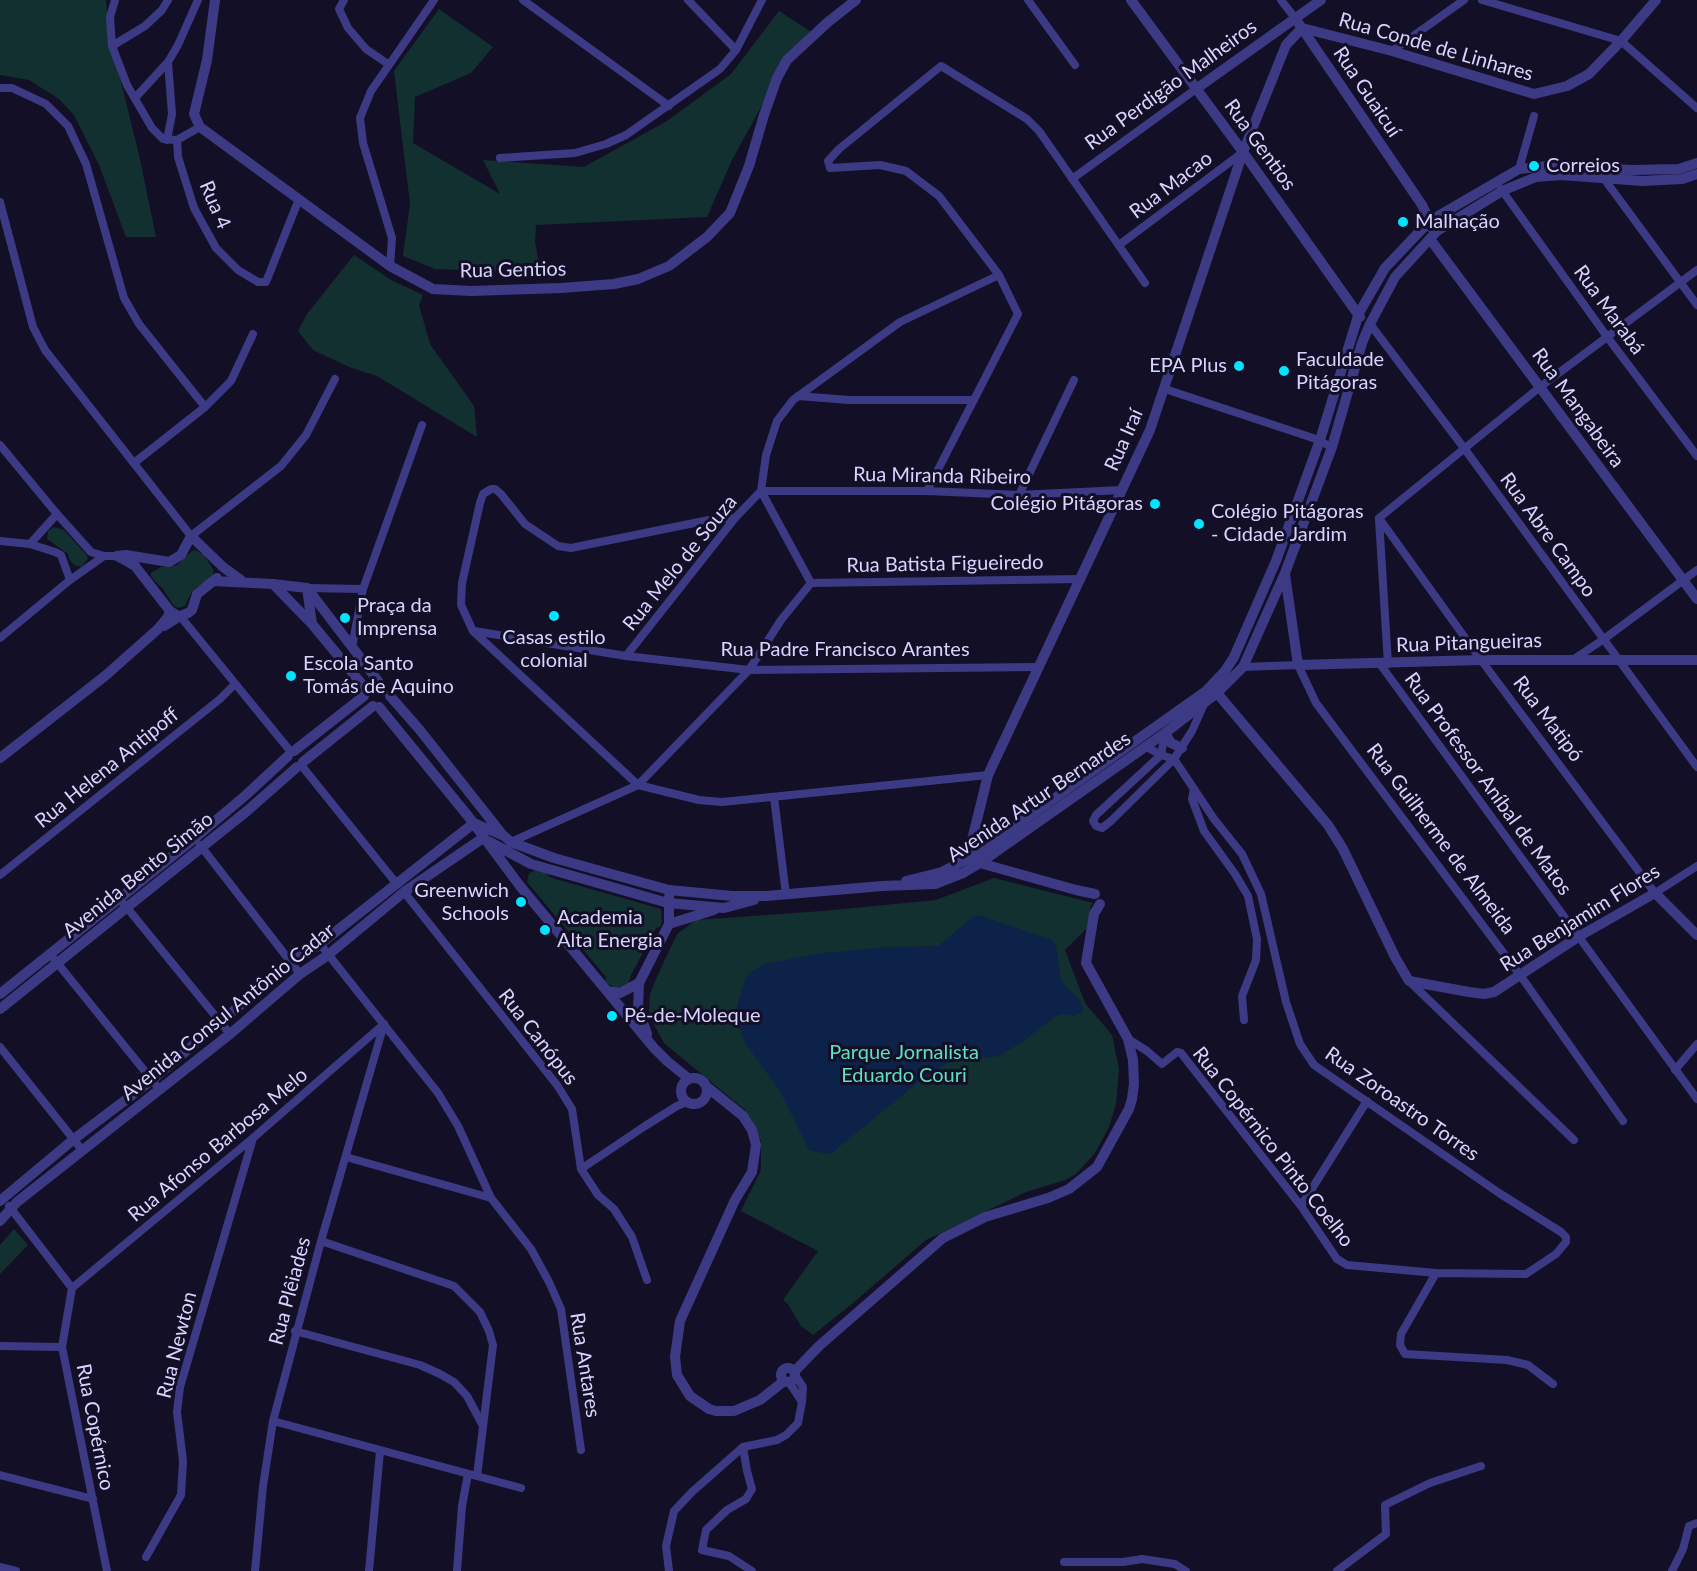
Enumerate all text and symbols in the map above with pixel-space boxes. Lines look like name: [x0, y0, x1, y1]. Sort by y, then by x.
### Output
street label: Rua Conde de Linhares: [1336, 8, 1536, 86]
street label: Rua Perdigão Malheiros: [1080, 15, 1262, 155]
street label: Rua Guaicuí: [1328, 42, 1406, 142]
street label: Rua Gentios: [1219, 95, 1301, 195]
street label: Rua Macao: [1125, 146, 1217, 224]
place label: Correios: [1546, 154, 1620, 178]
marker: Correios: [1527, 159, 1541, 173]
street label: Rua 4: [194, 177, 236, 233]
place label: Malhação: [1415, 210, 1500, 234]
marker: Malhação: [1396, 215, 1410, 229]
street label: Rua Gentios: [459, 257, 567, 283]
street label: Rua Marabá: [1569, 261, 1649, 359]
street label: Rua Mangabeira: [1527, 344, 1629, 472]
place label: Faculdade Pitágoras: [1296, 348, 1384, 395]
place label: EPA Plus: [1149, 354, 1227, 378]
marker: EPA Plus: [1232, 359, 1246, 373]
marker: Faculdade Pitágoras: [1277, 364, 1291, 378]
street label: Rua Iraí: [1100, 405, 1148, 475]
street label: Rua Miranda Ribeiro: [853, 462, 1031, 490]
street label: Rua Abre Campo: [1495, 468, 1601, 602]
street label: Rua Melo de Souza: [618, 490, 742, 636]
place label: Colégio Pitágoras: [990, 492, 1143, 516]
marker: Colégio Pitágoras: [1148, 497, 1162, 511]
place label: Colégio Pitágoras - Cidade Jardim: [1211, 500, 1364, 547]
marker: Colégio Pitágoras - Cidade Jardim: [1192, 517, 1206, 531]
street label: Rua Batista Figueiredo: [846, 550, 1044, 578]
place label: Praça da Imprensa: [357, 594, 437, 641]
marker: Casas estilo colonial: [547, 609, 561, 623]
marker: Praça da Imprensa: [338, 611, 352, 625]
place label: Casas estilo colonial: [502, 626, 606, 673]
street label: Rua Pitangueiras: [1396, 628, 1542, 658]
street label: Rua Padre Francisco Arantes: [720, 638, 970, 662]
place label: Escola Santo Tomás de Aquino: [303, 652, 454, 699]
street label: Rua Professor Aníbal de Matos: [1399, 668, 1577, 900]
marker: Escola Santo Tomás de Aquino: [284, 669, 298, 683]
street label: Rua Matipó: [1508, 671, 1588, 767]
street label: Rua Helena Antipoff: [30, 703, 184, 833]
street label: Avenida Artur Bernardes: [943, 727, 1135, 867]
street label: Rua Guilherme de Almeida: [1361, 739, 1521, 939]
street label: Avenida Bento Simão: [58, 807, 218, 943]
street label: Rua Benjamim Flores: [1496, 859, 1664, 977]
place label: Greenwich Schools: [414, 879, 509, 926]
marker: Greenwich Schools: [514, 895, 528, 909]
place label: Academia Alta Energia: [557, 906, 663, 953]
street label: Avenida Consul Antônio Cadar: [116, 918, 340, 1106]
marker: Academia Alta Energia: [538, 923, 552, 937]
street label: Rua Canópus: [493, 984, 583, 1090]
place label: Pé-de-Moleque: [624, 1004, 760, 1028]
marker: Pé-de-Moleque: [605, 1009, 619, 1023]
park label: Parque Jornalista Eduardo Couri: [829, 1041, 979, 1088]
street label: Rua Copérnico Pinto Coelho: [1187, 1042, 1359, 1252]
street label: Rua Zoroastro Torres: [1320, 1042, 1484, 1166]
street label: Rua Afonso Barbosa Melo: [123, 1063, 313, 1227]
street label: Rua Plêiades: [264, 1234, 316, 1348]
street label: Rua Newton: [152, 1289, 202, 1401]
street label: Rua Antares: [565, 1311, 605, 1419]
street label: Rua Copérnico: [71, 1362, 119, 1492]

